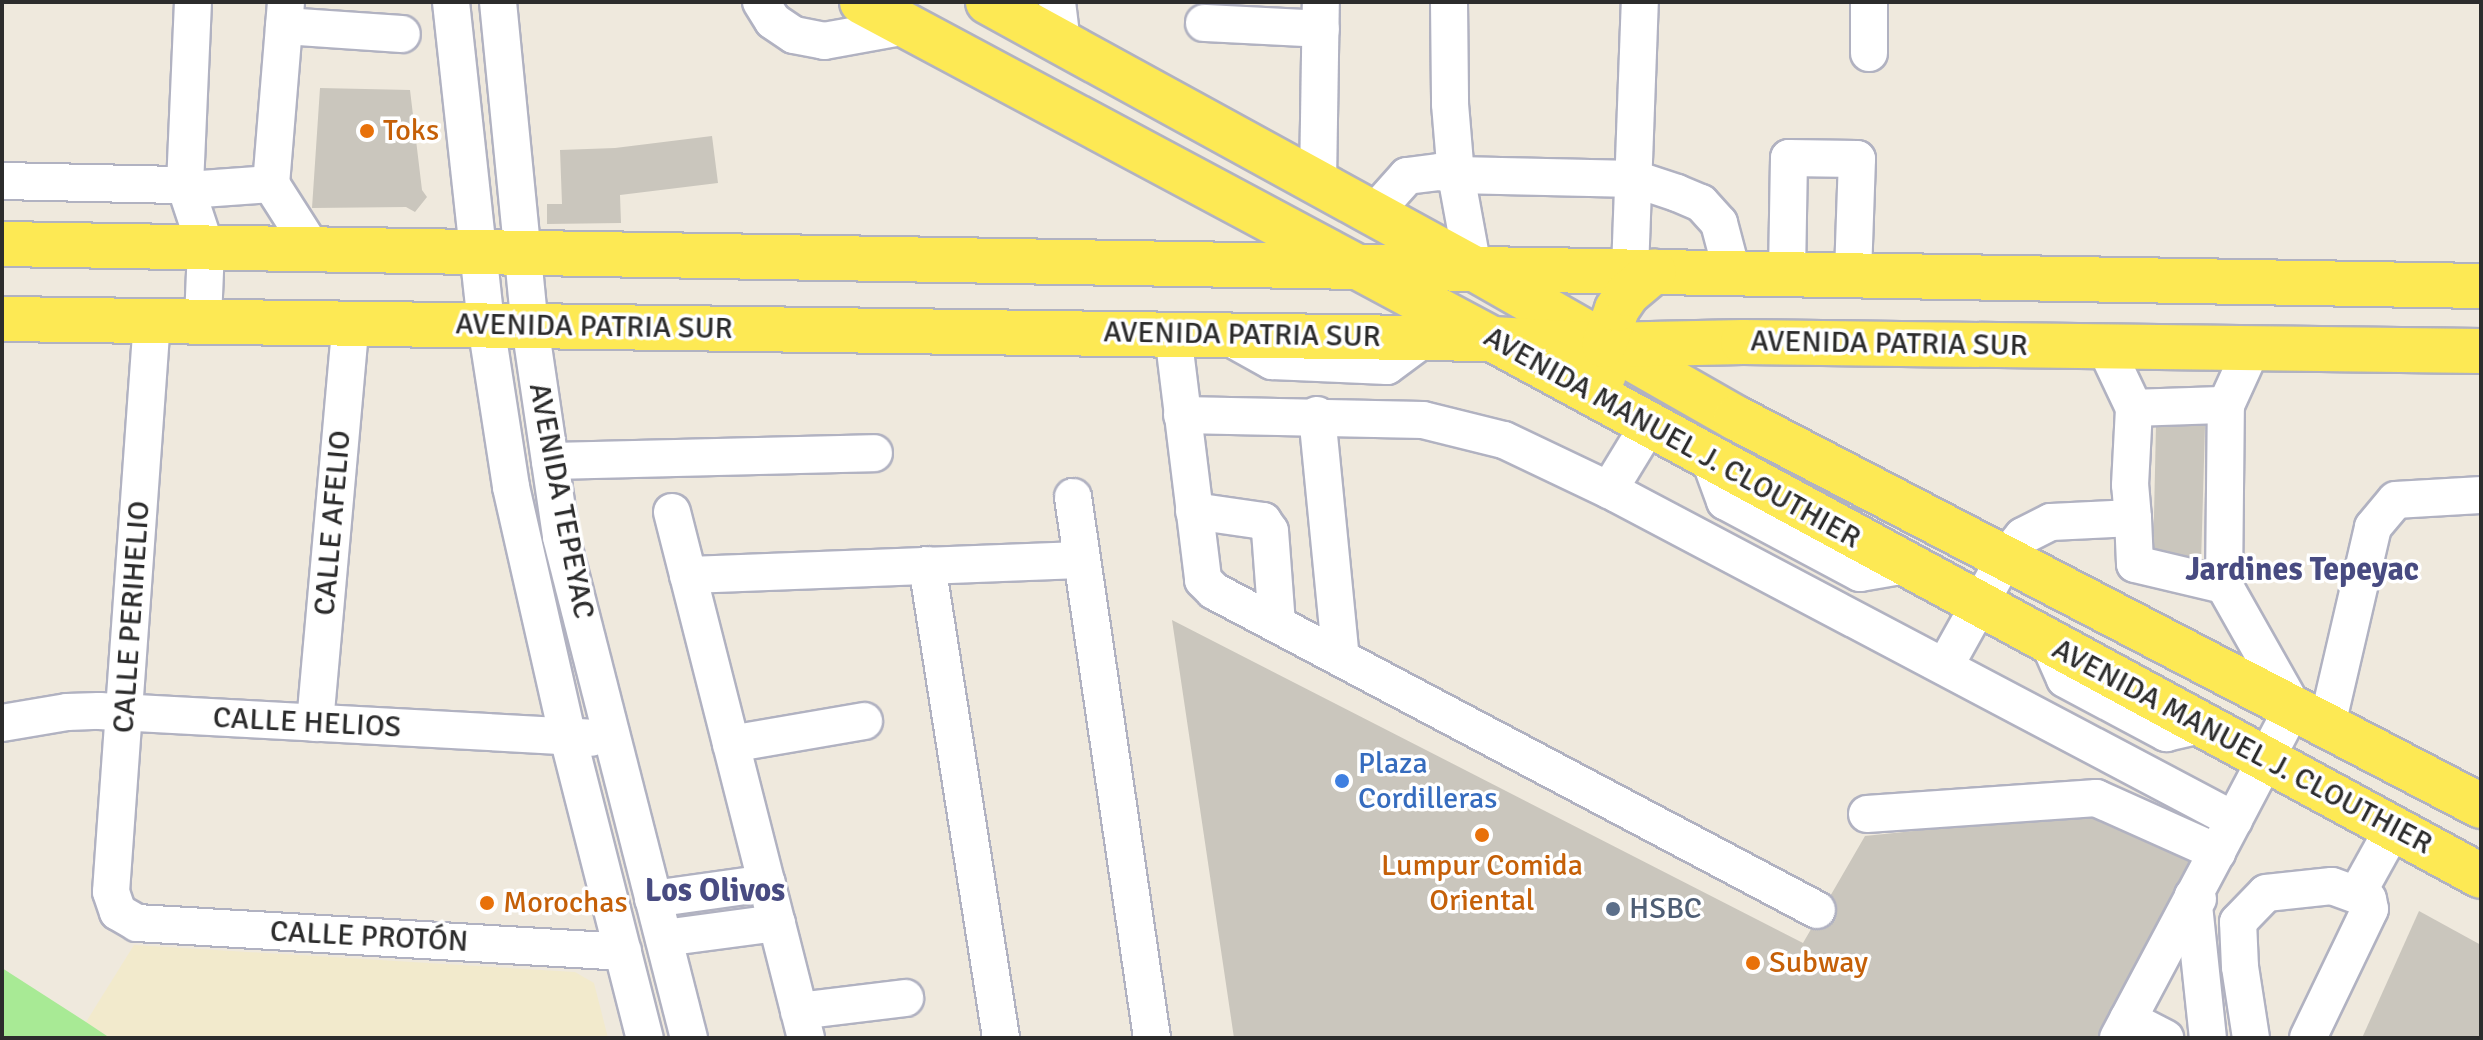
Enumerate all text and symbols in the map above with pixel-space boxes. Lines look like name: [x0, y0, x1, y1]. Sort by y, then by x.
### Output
place label: Toks: [383, 113, 439, 149]
marker: Toks: [358, 122, 376, 140]
street label: AVENIDA PATRIA SUR: [455, 307, 733, 347]
street label: AVENIDA PATRIA SUR: [1103, 315, 1381, 355]
street label: AVENIDA MANUEL J. CLOUTHIER: [1477, 319, 1867, 557]
street label: AVENIDA PATRIA SUR: [1750, 324, 2028, 364]
street label: AVENIDA TEPEYAC: [520, 380, 602, 622]
street label: CALLE AFELIO: [307, 429, 359, 617]
street label: CALLE PERIHELIO: [106, 500, 158, 734]
district label: Jardines Tepeyac: [2185, 551, 2419, 589]
street label: AVENIDA MANUEL J. CLOUTHIER: [2046, 631, 2438, 863]
street label: CALLE HELIOS: [212, 700, 402, 746]
place label: Plaza Cordilleras: [1358, 746, 1497, 816]
marker: Plaza Cordilleras: [1333, 772, 1351, 790]
marker: Lumpur Comida Oriental: [1473, 826, 1491, 844]
place label: Lumpur Comida Oriental: [1381, 848, 1583, 918]
district label: Los Olivos: [645, 872, 785, 910]
place label: Morochas: [503, 885, 628, 921]
place label: HSBC: [1629, 891, 1702, 927]
marker: Morochas: [478, 894, 496, 912]
marker: HSBC: [1604, 900, 1622, 918]
street label: CALLE PROTÓN: [269, 914, 469, 960]
place label: Subway: [1769, 945, 1868, 981]
marker: Subway: [1744, 954, 1762, 972]

